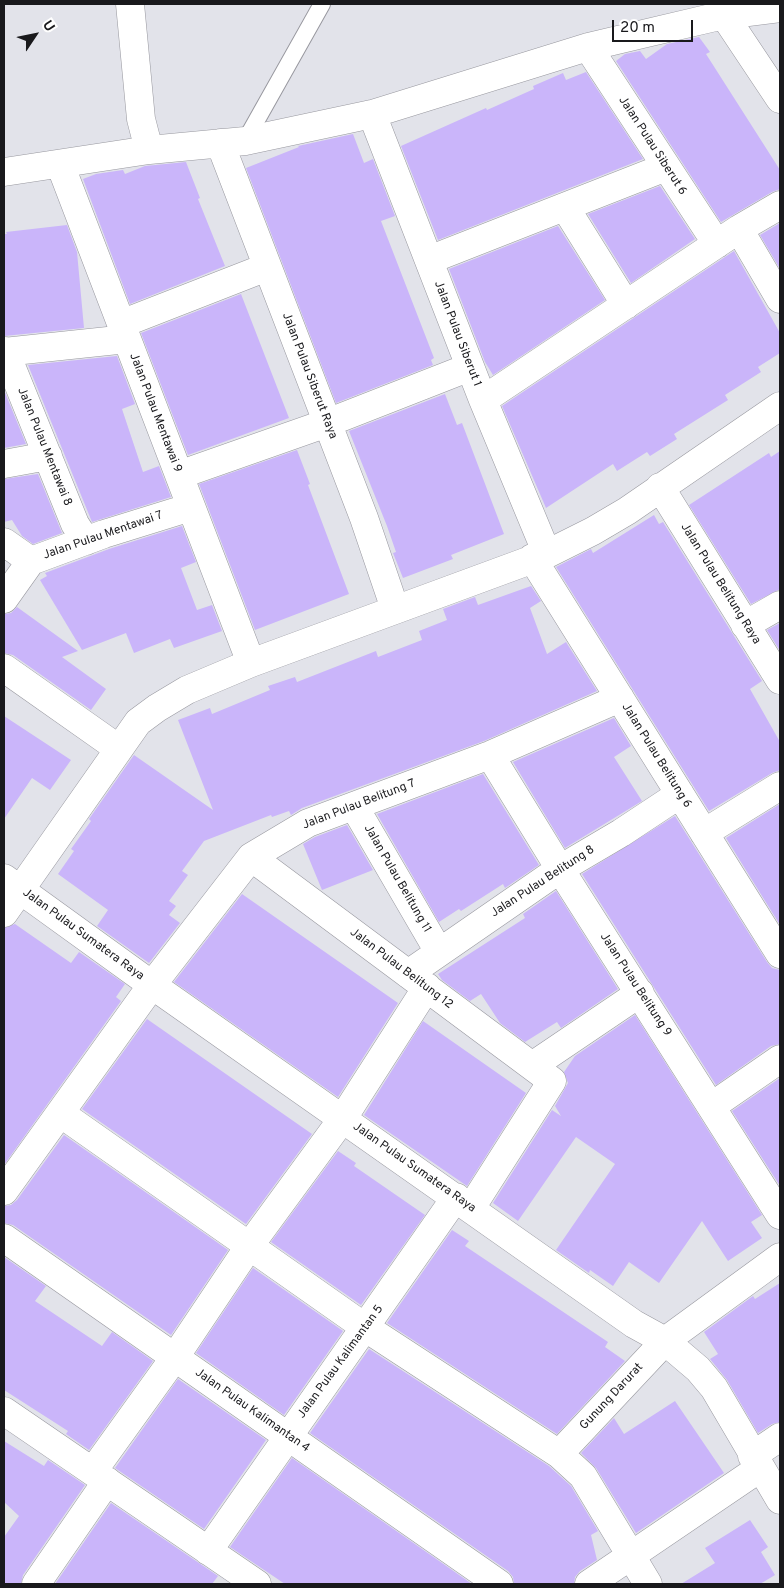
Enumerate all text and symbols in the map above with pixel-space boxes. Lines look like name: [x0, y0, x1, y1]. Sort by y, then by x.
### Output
north arrow: [10, 10, 60, 60]
scale bar: [614, 10, 695, 42]
text: U: [38, 17, 58, 35]
text: 20 m: [620, 19, 655, 38]
street label: Jalan Pulau Siberut 6: [615, 94, 689, 198]
street label: Jalan Pulau Siberut 1: [430, 279, 484, 389]
street label: Jalan Pulau Siberut Raya: [278, 311, 340, 441]
street label: Jalan Pulau Mentawai 9: [126, 351, 184, 475]
street label: Jalan Pulau Mentawai 8: [14, 386, 74, 508]
street label: Jalan Pulau Mentawai 7: [41, 509, 165, 563]
street label: Jalan Pulau Belitung Raya: [677, 521, 763, 647]
street label: Jalan Pulau Belitung 6: [618, 701, 694, 811]
street label: Jalan Pulau Belitung 7: [301, 777, 417, 833]
street label: Jalan Pulau Belitung 11: [360, 822, 434, 936]
street label: Jalan Pulau Belitung 8: [488, 843, 598, 921]
street label: Jalan Pulau Sumatera Raya: [19, 886, 147, 984]
street label: Jalan Pulau Belitung 12: [347, 926, 455, 1012]
street label: Jalan Pulau Belitung 9: [596, 931, 674, 1039]
street label: Jalan Pulau Sumatera Raya: [350, 1120, 478, 1216]
street label: Jalan Pulau Kalimantan 5: [295, 1302, 387, 1422]
street label: Gunung Darurat: [577, 1361, 647, 1433]
street label: Jalan Pulau Kalimantan 4: [192, 1366, 312, 1456]

